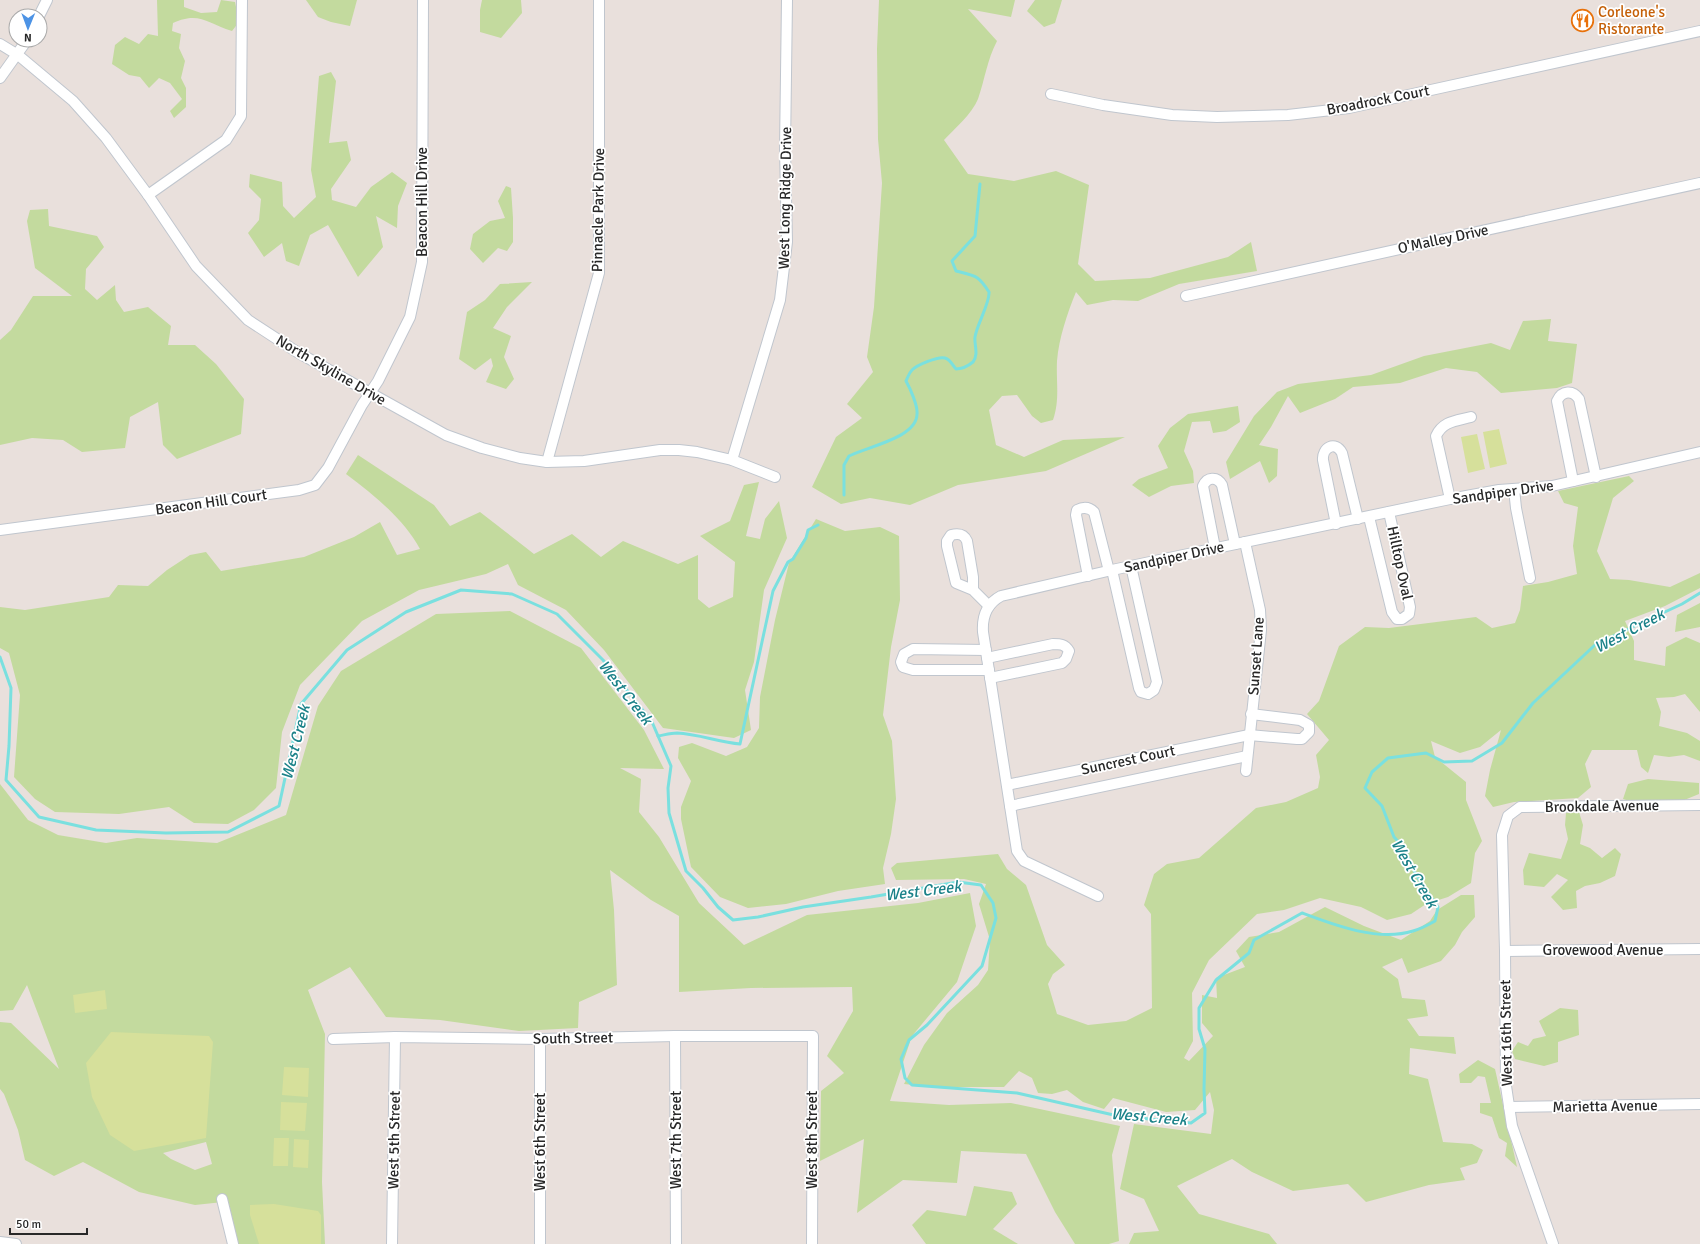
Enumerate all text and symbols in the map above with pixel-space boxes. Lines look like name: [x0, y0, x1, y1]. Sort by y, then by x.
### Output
place label: Corleone's Ristorante: [1598, 3, 1666, 38]
north arrow: [8, 8, 48, 48]
restaurant icon: Corleone's Ristorante: [1569, 8, 1595, 34]
text: N: [24, 31, 32, 44]
street label: Broadrock Court: [1325, 81, 1431, 119]
street label: West Long Ridge Drive: [775, 126, 795, 270]
street label: Beacon Hill Drive: [413, 147, 431, 257]
street label: Pinnacle Park Drive: [588, 148, 608, 272]
street label: O'Malley Drive: [1396, 221, 1490, 257]
street label: North Skyline Drive: [273, 331, 389, 409]
street label: Sandpiper Drive: [1451, 476, 1555, 508]
street label: Beacon Hill Court: [154, 485, 268, 519]
street label: Hilltop Oval: [1383, 524, 1417, 602]
street label: Sandpiper Drive: [1122, 538, 1226, 576]
water label: West Creek: [1591, 603, 1670, 658]
street label: Sunset Lane: [1244, 616, 1268, 696]
water label: West Creek: [594, 656, 658, 730]
water label: West Creek: [277, 701, 315, 782]
street label: Suncrest Court: [1079, 741, 1177, 779]
street label: Brookdale Avenue: [1545, 796, 1659, 816]
water label: West Creek: [1386, 835, 1443, 913]
water label: West Creek: [884, 876, 964, 906]
street label: Grovewood Avenue: [1543, 941, 1663, 959]
street label: West 16th Street: [1496, 979, 1516, 1087]
street label: South Street: [533, 1028, 613, 1048]
street label: West 5th Street: [384, 1091, 404, 1189]
street label: West 7th Street: [667, 1091, 685, 1189]
street label: West 8th Street: [803, 1091, 821, 1189]
street label: West 6th Street: [531, 1093, 549, 1191]
street label: Marietta Avenue: [1552, 1096, 1658, 1116]
water label: West Creek: [1110, 1104, 1190, 1130]
scale bar: [10, 1210, 87, 1236]
text: 50 m: [16, 1217, 41, 1232]

